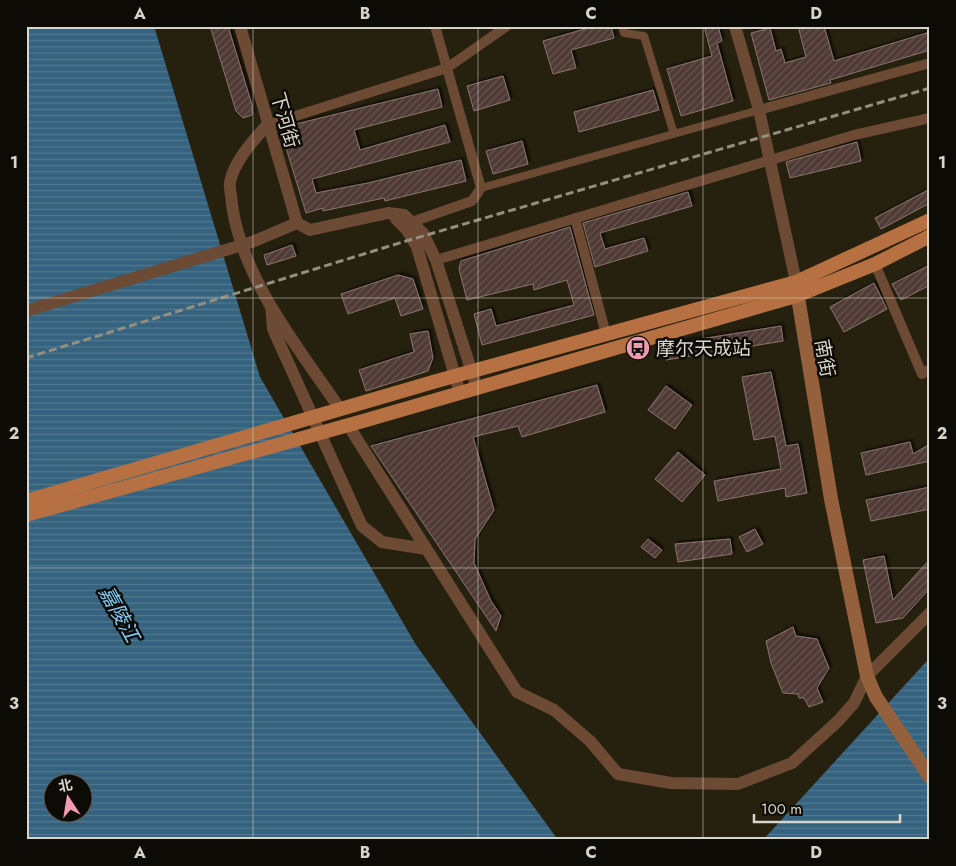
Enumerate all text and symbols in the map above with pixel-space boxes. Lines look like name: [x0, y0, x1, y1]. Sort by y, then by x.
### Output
text: A: [133, 2, 146, 25]
text: B: [360, 2, 370, 25]
text: C: [585, 2, 597, 25]
text: D: [810, 2, 822, 25]
street label: 下河街: [264, 89, 306, 151]
text: 1: [10, 151, 18, 174]
text: 1: [938, 151, 946, 174]
bus stop icon: 摩尔天成站: [625, 335, 651, 361]
place label: 摩尔天成站: [656, 335, 751, 362]
street label: 南街: [808, 337, 842, 379]
text: 2: [9, 422, 19, 445]
text: 2: [937, 422, 947, 445]
water label: 嘉陵江: [92, 581, 147, 649]
text: 3: [9, 692, 19, 715]
text: 3: [937, 692, 947, 715]
north arrow: [42, 774, 92, 824]
text: 北: [56, 774, 74, 797]
scale bar: [754, 791, 900, 823]
text: 100 m: [761, 798, 802, 820]
text: A: [133, 841, 146, 864]
text: B: [360, 841, 370, 864]
text: C: [585, 841, 597, 864]
text: D: [810, 841, 822, 864]

